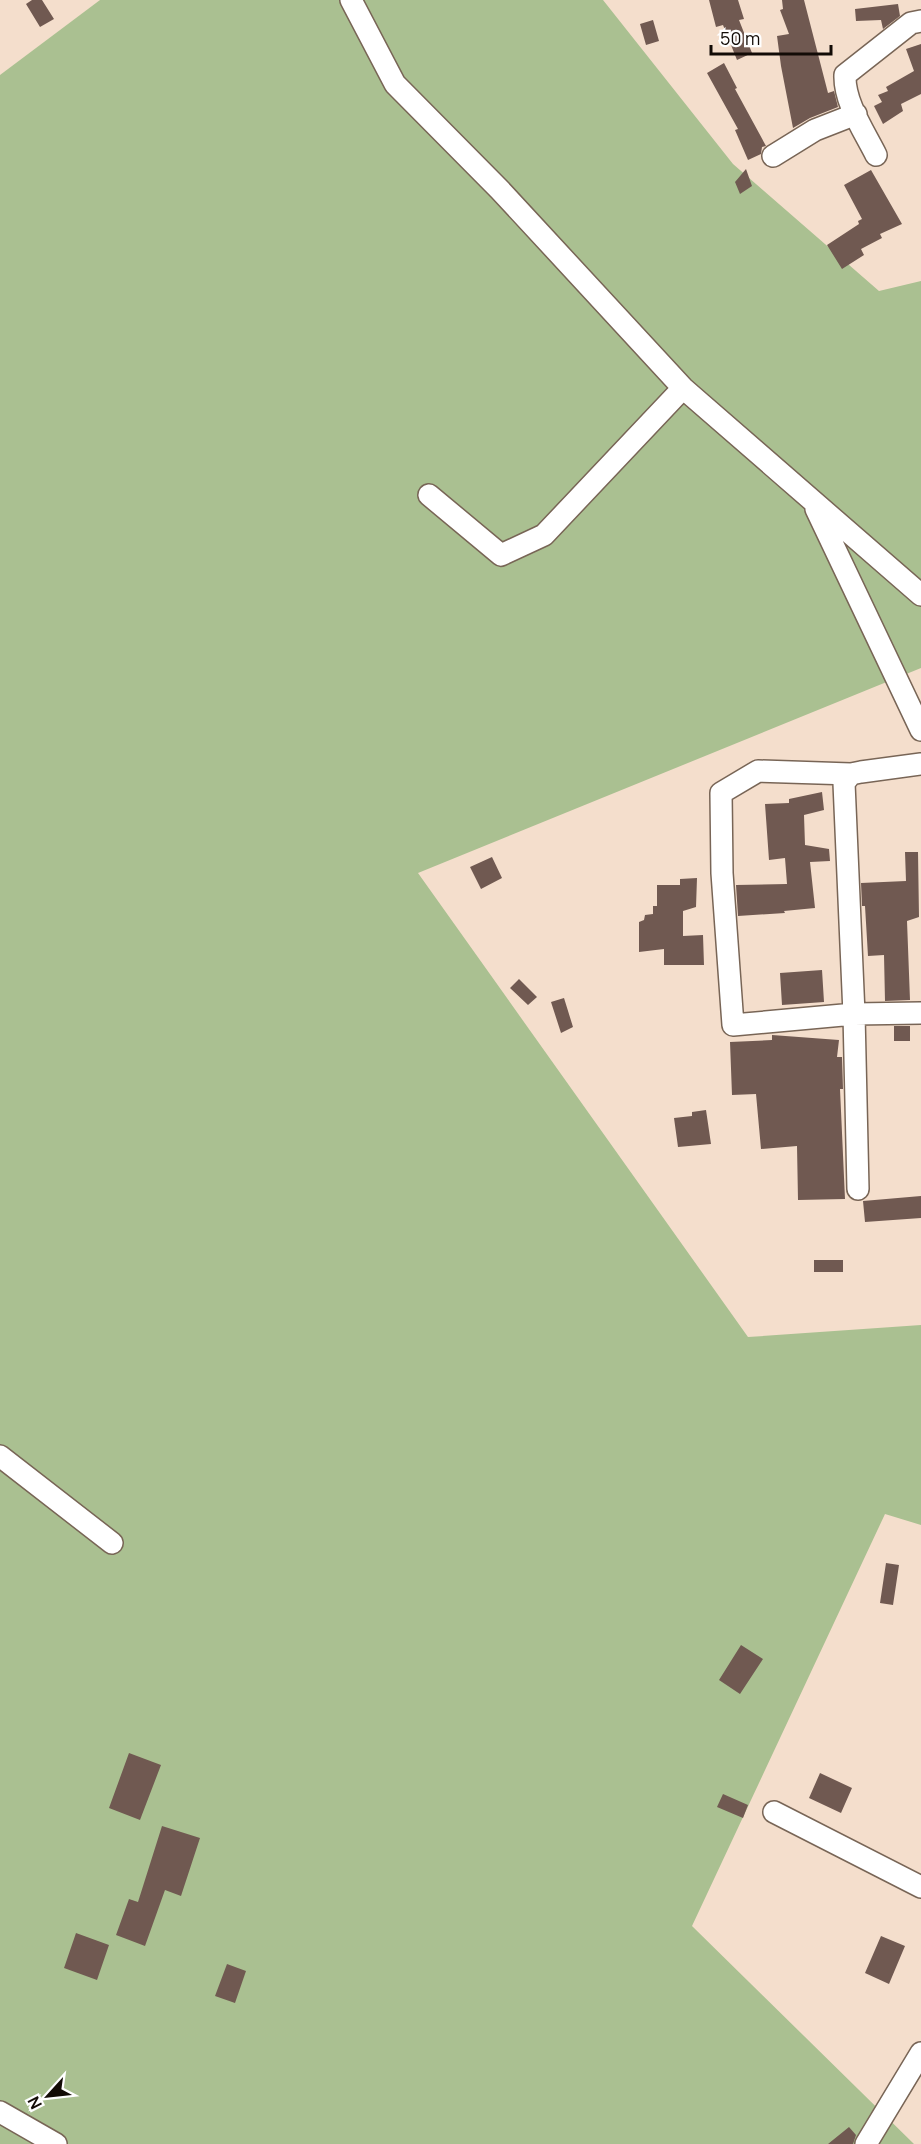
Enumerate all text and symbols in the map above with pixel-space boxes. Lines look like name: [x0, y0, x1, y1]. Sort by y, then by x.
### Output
scale bar: [711, 18, 831, 56]
text: 50 m: [720, 26, 760, 50]
north arrow: [18, 2066, 78, 2126]
text: N: [22, 2093, 47, 2113]

